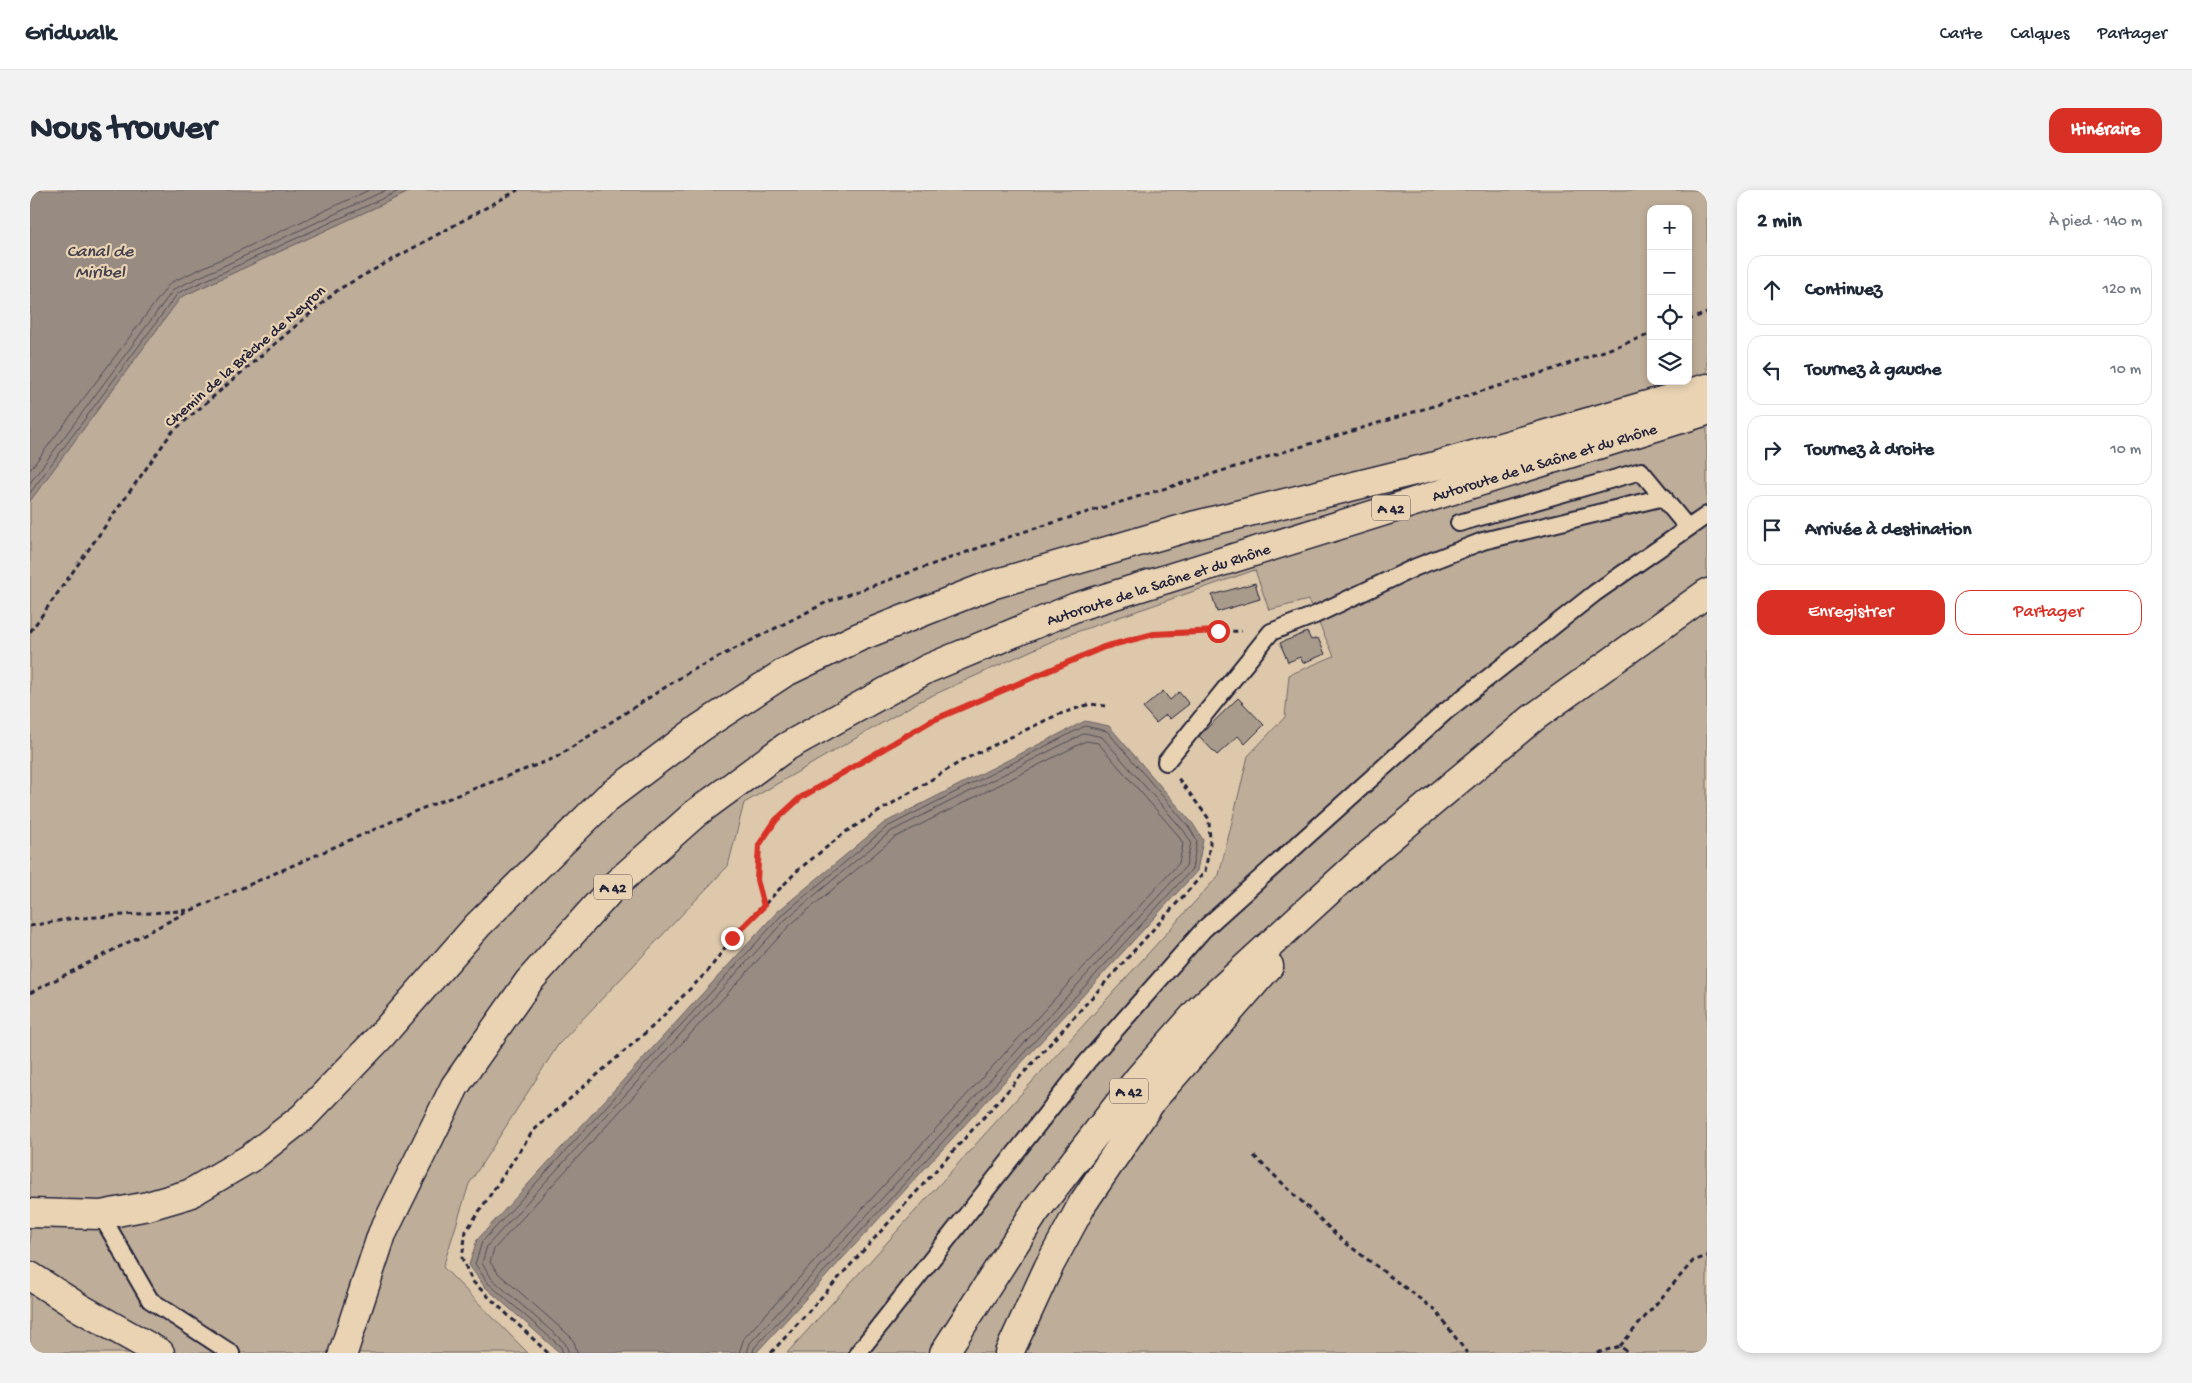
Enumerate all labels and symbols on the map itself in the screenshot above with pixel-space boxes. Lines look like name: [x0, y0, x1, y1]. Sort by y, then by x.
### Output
water label: Canal de Miribel: [67, 242, 134, 284]
street label: Chemin de la Brèche de Neyron: [162, 282, 331, 433]
street label: Autoroute de la Saône et du Rhône: [1430, 421, 1660, 508]
road number: A 42: [1372, 496, 1410, 520]
street label: Autoroute de la Saône et du Rhône: [1045, 541, 1274, 632]
route start: [1207, 620, 1230, 643]
road number: A 42: [594, 874, 632, 900]
route end: [721, 927, 744, 950]
road number: A 42: [1110, 1078, 1148, 1104]

